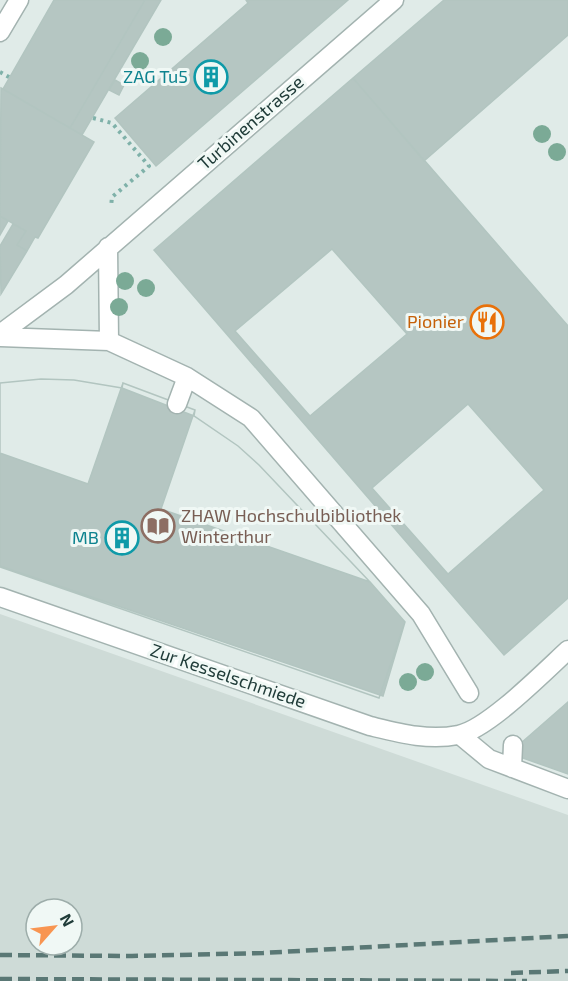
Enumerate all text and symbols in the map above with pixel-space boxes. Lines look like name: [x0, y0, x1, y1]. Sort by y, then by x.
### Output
building icon: ZAG Tu5: [193, 59, 229, 95]
place label: ZAG Tu5: [123, 65, 188, 87]
street label: Turbinenstrasse: [193, 70, 308, 174]
restaurant icon: Pionier: [469, 304, 505, 340]
place label: Pionier: [407, 310, 464, 332]
place label: ZHAW Hochschulbibliothek Winterthur: [181, 504, 401, 547]
library icon: ZHAW Hochschulbibliothek Winterthur: [140, 508, 176, 544]
building icon: MB: [104, 520, 140, 556]
place label: MB: [72, 526, 99, 548]
street label: Zur Kesselschmiede: [148, 638, 309, 712]
north arrow: [24, 897, 84, 957]
text: N: [57, 910, 79, 929]

